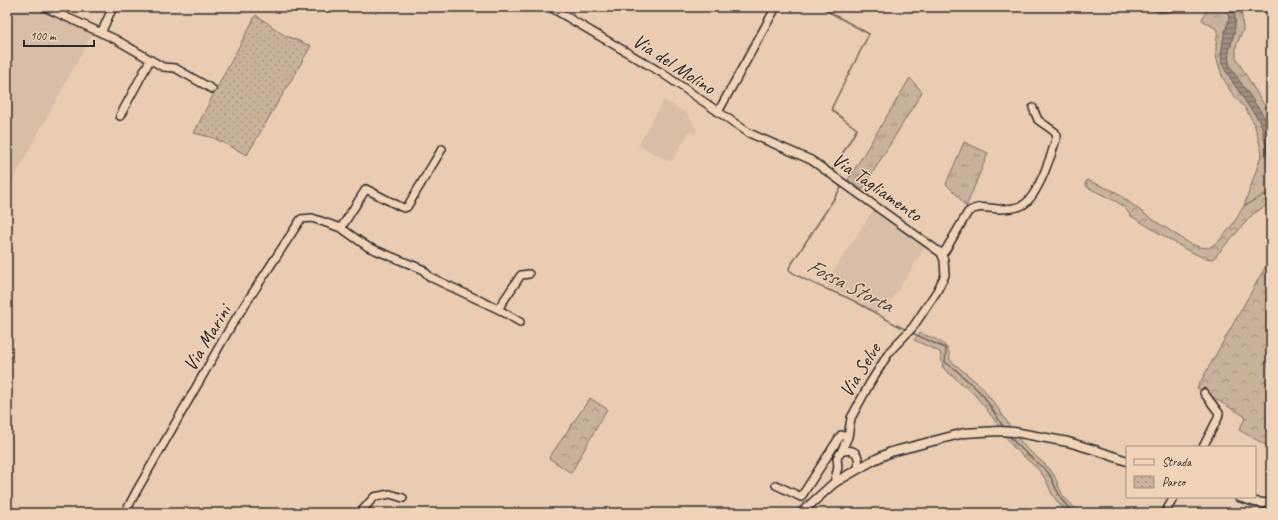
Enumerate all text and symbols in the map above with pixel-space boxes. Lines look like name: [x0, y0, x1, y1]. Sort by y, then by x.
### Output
scale bar: [24, 22, 94, 48]
text: 100 m: [30, 28, 57, 44]
street label: Via del Molino: [628, 28, 721, 100]
street label: Via Tagliamento: [827, 147, 928, 228]
water label: Fossa Storta: [803, 252, 899, 318]
street label: Via Marini: [178, 298, 238, 376]
street label: Via Selve: [834, 337, 887, 402]
legend: [1126, 446, 1256, 498]
text: Strada: [1162, 454, 1192, 470]
text: Parco: [1162, 474, 1187, 490]

